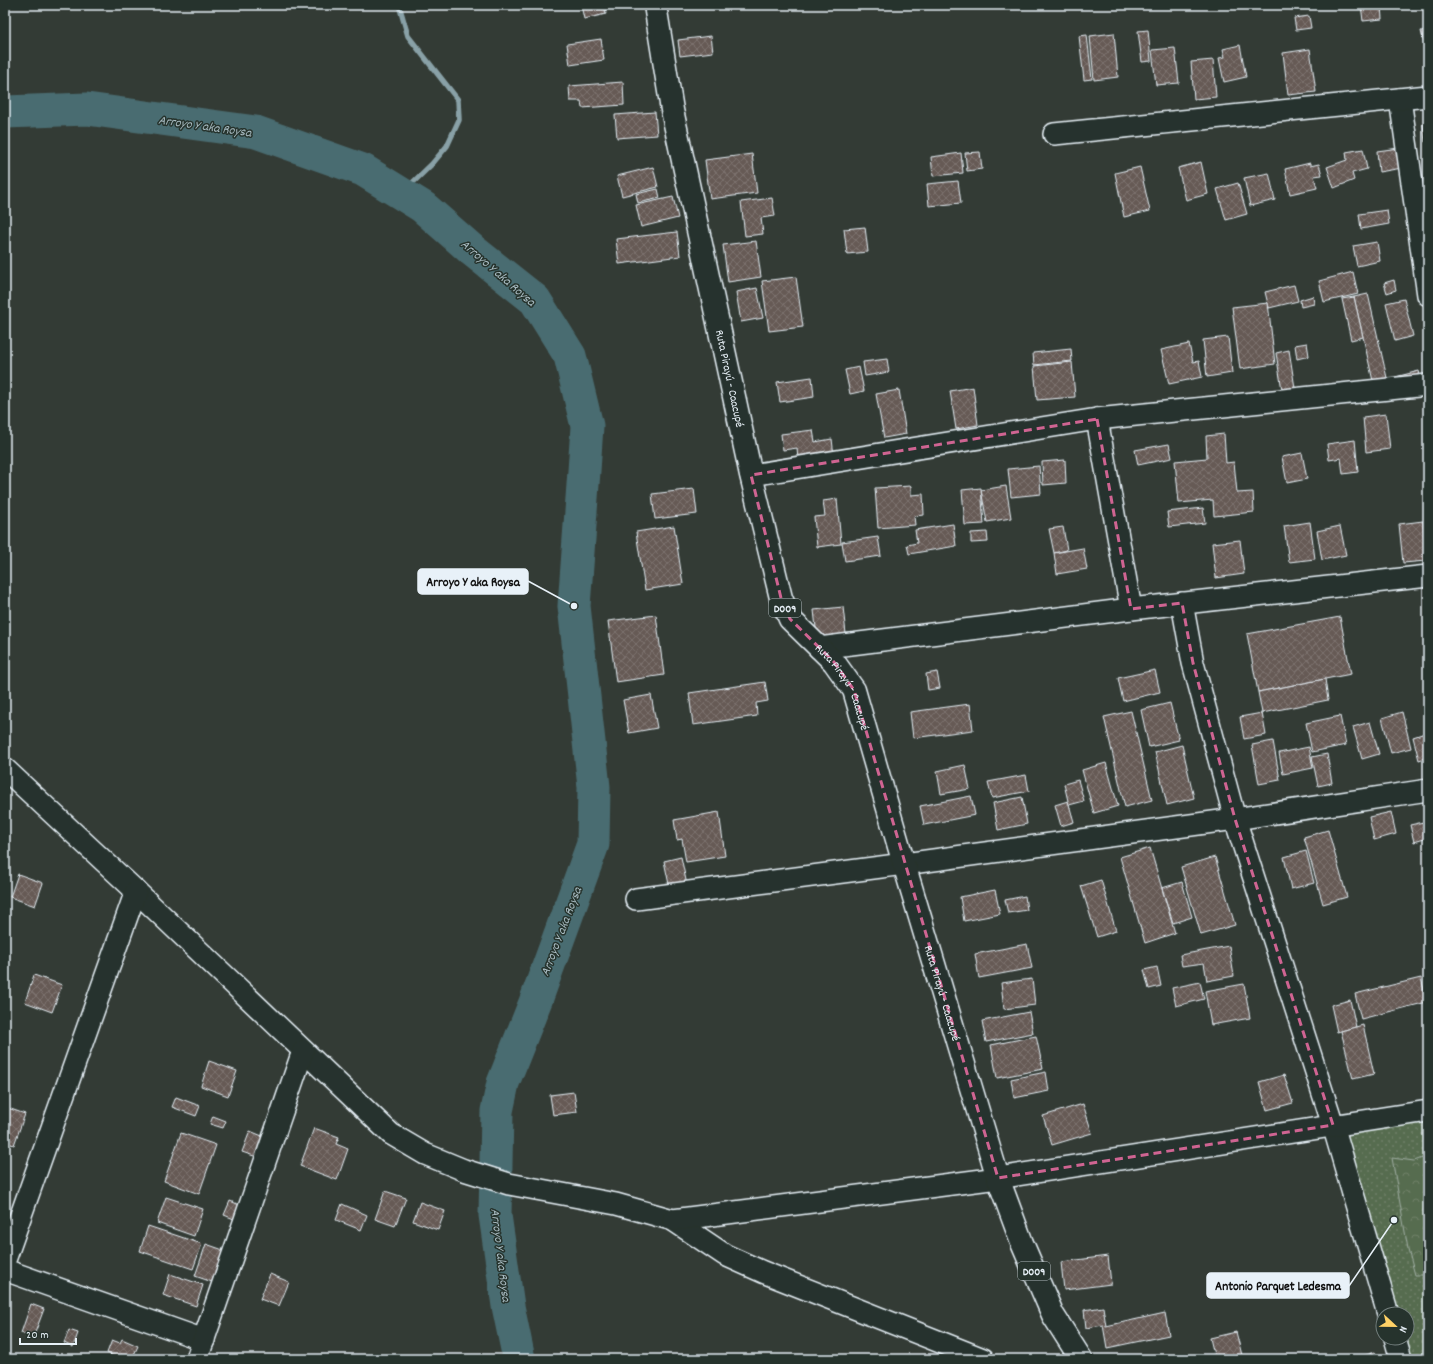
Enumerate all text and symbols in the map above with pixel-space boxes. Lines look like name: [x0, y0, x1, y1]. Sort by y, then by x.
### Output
water label: Arroyo Y aka Roysa: [157, 112, 253, 144]
water label: Arroyo Y aka Roysa: [456, 236, 540, 312]
street label: Ruta Pirayú - Caacupé: [710, 328, 747, 429]
callout: Arroyo Y aka Roysa: [418, 569, 528, 594]
text: Arroyo Y aka Roysa: [426, 574, 521, 593]
road number: D009: [769, 599, 801, 617]
street label: Ruta Pirayú - Caacupé: [810, 641, 872, 733]
water label: Arroyo Y aka Roysa: [537, 884, 588, 979]
street label: Ruta Pirayú - Caacupé: [919, 944, 964, 1044]
water label: Arroyo Y aka Roysa: [484, 1208, 515, 1304]
road number: D009: [1018, 1262, 1050, 1280]
callout: Antonio Parquet Ledesma: [1207, 1273, 1349, 1298]
text: Antonio Parquet Ledesma: [1215, 1278, 1342, 1297]
north arrow: [1375, 1306, 1415, 1346]
scale bar: [20, 1320, 76, 1346]
text: N: [1394, 1323, 1411, 1335]
text: 20 m: [26, 1327, 49, 1344]

